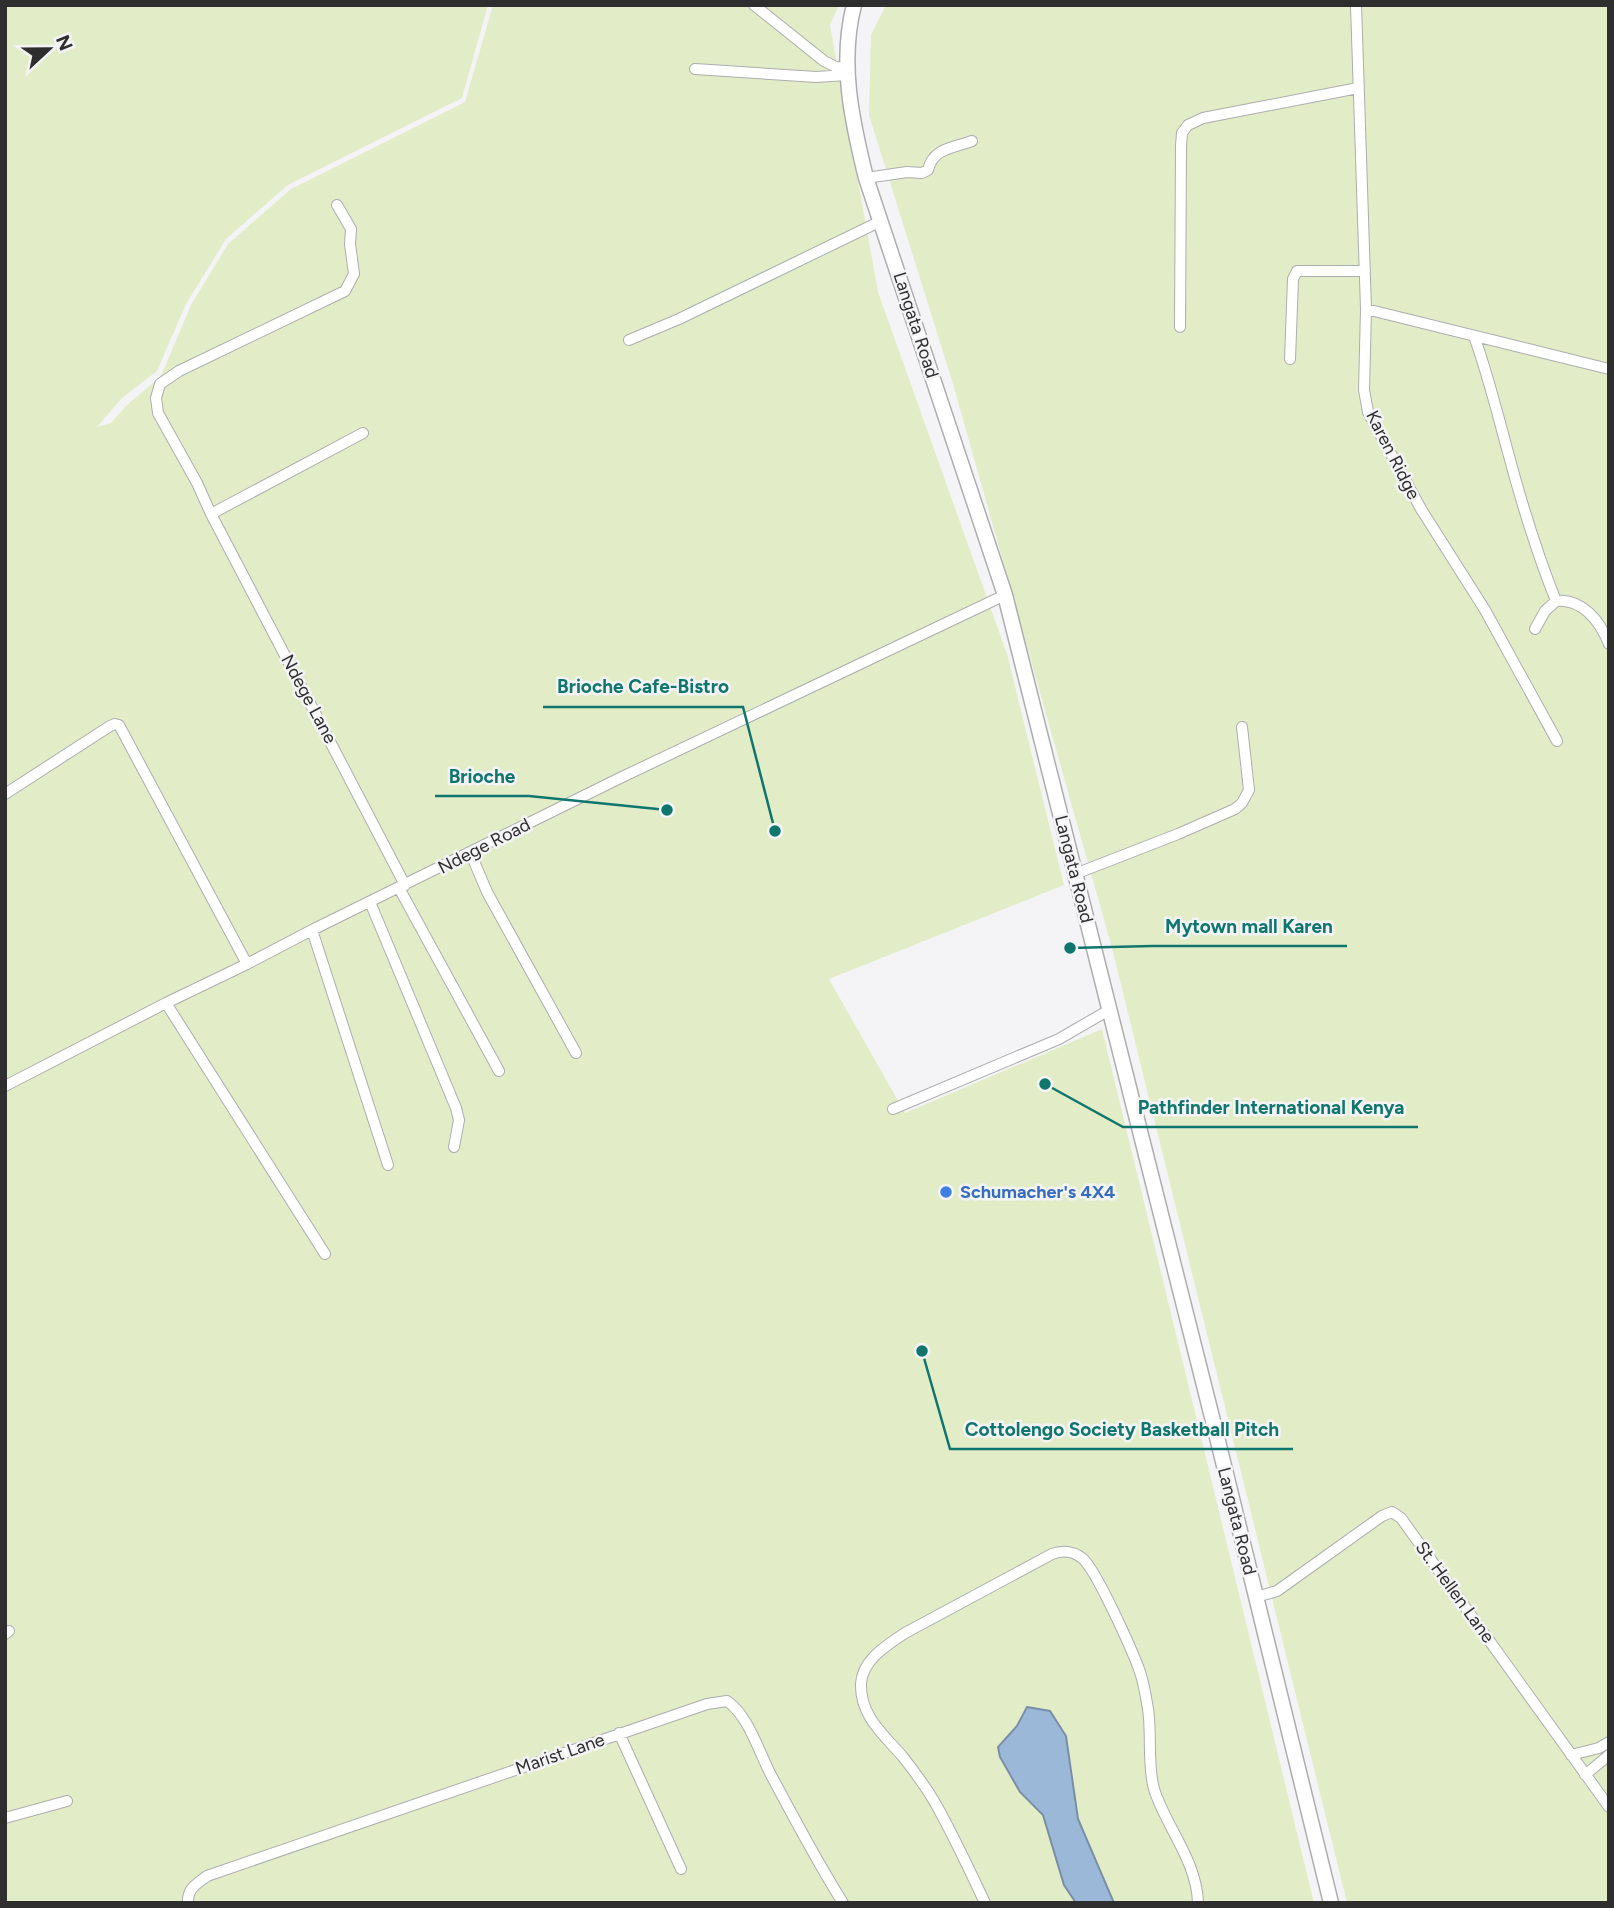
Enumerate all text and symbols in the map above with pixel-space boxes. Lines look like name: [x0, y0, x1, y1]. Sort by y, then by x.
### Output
north arrow: [14, 14, 84, 84]
text: N: [51, 32, 78, 54]
street label: Langata Road: [889, 269, 943, 381]
street label: Karen Ridge: [1361, 407, 1425, 503]
street label: Ndege Lane: [276, 651, 342, 747]
callout: Brioche Cafe-Bistro: [543, 667, 743, 707]
text: Brioche Cafe-Bistro: [557, 675, 729, 698]
callout: Brioche: [435, 756, 529, 796]
text: Brioche: [449, 765, 516, 788]
street label: Ndege Road: [434, 813, 534, 879]
street label: Langata Road: [1050, 813, 1098, 925]
callout: Mytown mall Karen: [1152, 906, 1347, 946]
text: Mytown mall Karen: [1165, 915, 1333, 938]
callout: Pathfinder International Kenya: [1123, 1087, 1418, 1127]
text: Pathfinder International Kenya: [1138, 1096, 1404, 1119]
place label: Schumacher's 4X4: [960, 1181, 1116, 1203]
marker: Schumacher's 4X4: [938, 1184, 954, 1200]
callout: Cottolengo Society Basketball Pitch: [950, 1409, 1293, 1449]
text: Cottolengo Society Basketball Pitch: [965, 1418, 1279, 1441]
street label: Langata Road: [1213, 1465, 1261, 1577]
street label: St. Hellen Lane: [1411, 1537, 1499, 1647]
street label: Marist Lane: [513, 1728, 608, 1779]

